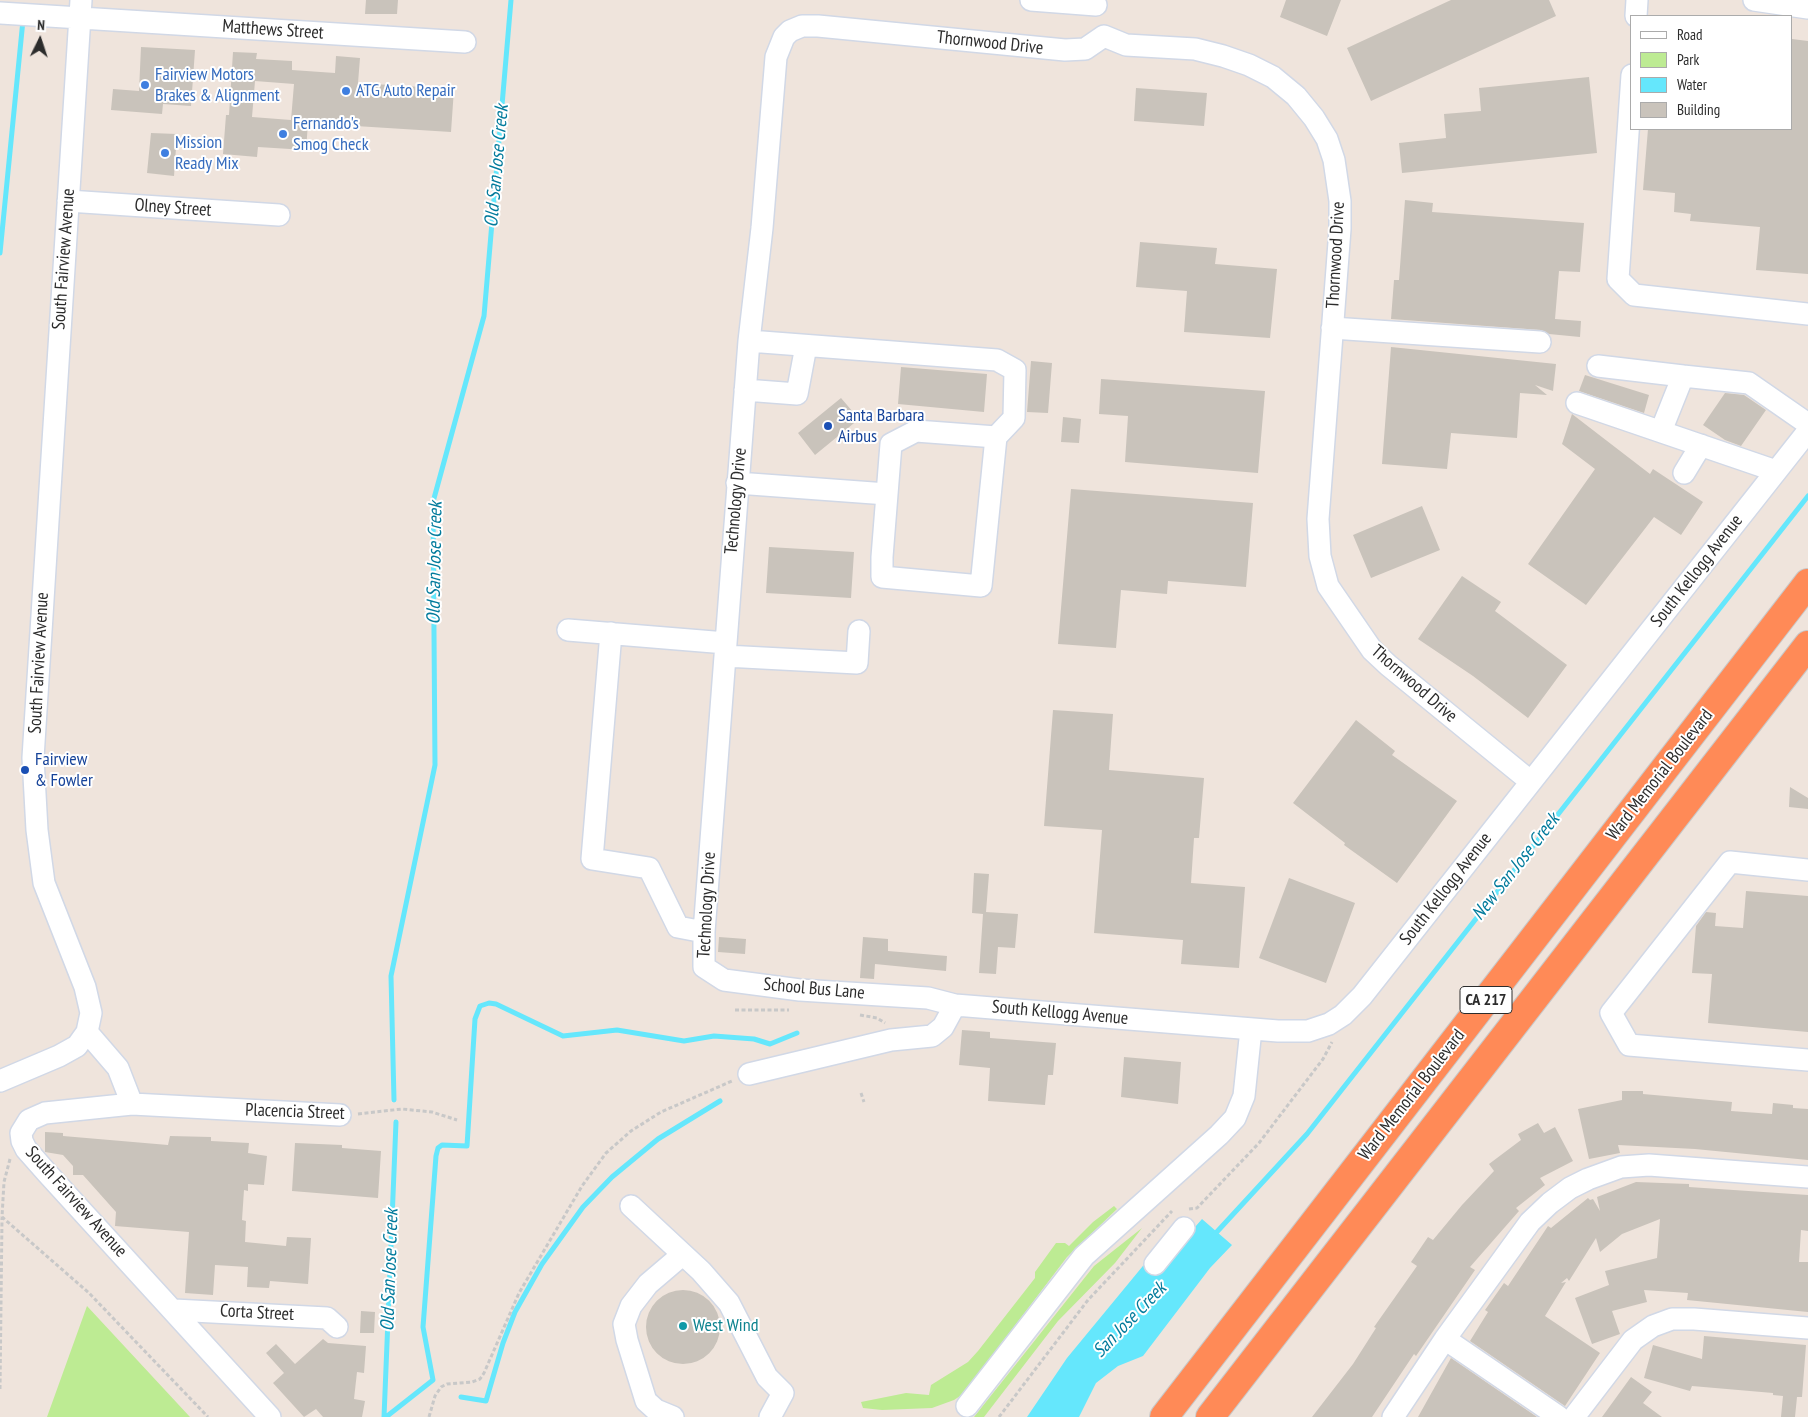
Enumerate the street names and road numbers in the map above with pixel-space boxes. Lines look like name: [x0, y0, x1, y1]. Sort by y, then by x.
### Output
street label: Matthews Street: [222, 16, 324, 44]
street label: Thornwood Drive: [936, 27, 1044, 59]
street label: South Fairview Avenue: [48, 188, 80, 330]
street label: Olney Street: [134, 195, 212, 221]
street label: Thornwood Drive: [1322, 201, 1350, 309]
street label: Technology Drive: [721, 447, 751, 555]
street label: South Kellogg Avenue: [1646, 511, 1748, 631]
street label: South Fairview Avenue: [25, 592, 53, 734]
street label: Thornwood Drive: [1367, 641, 1461, 727]
street label: Ward Memorial Boulevard: [1602, 705, 1718, 845]
street label: South Kellogg Avenue: [1395, 829, 1497, 949]
street label: Technology Drive: [693, 851, 721, 959]
street label: School Bus Lane: [762, 974, 866, 1004]
road number: CA 217: [1460, 986, 1512, 1014]
street label: South Kellogg Avenue: [991, 996, 1129, 1030]
street label: Ward Memorial Boulevard: [1354, 1025, 1470, 1165]
street label: Placencia Street: [245, 1099, 345, 1125]
street label: South Fairview Avenue: [21, 1142, 131, 1262]
street label: Corta Street: [219, 1300, 295, 1326]

